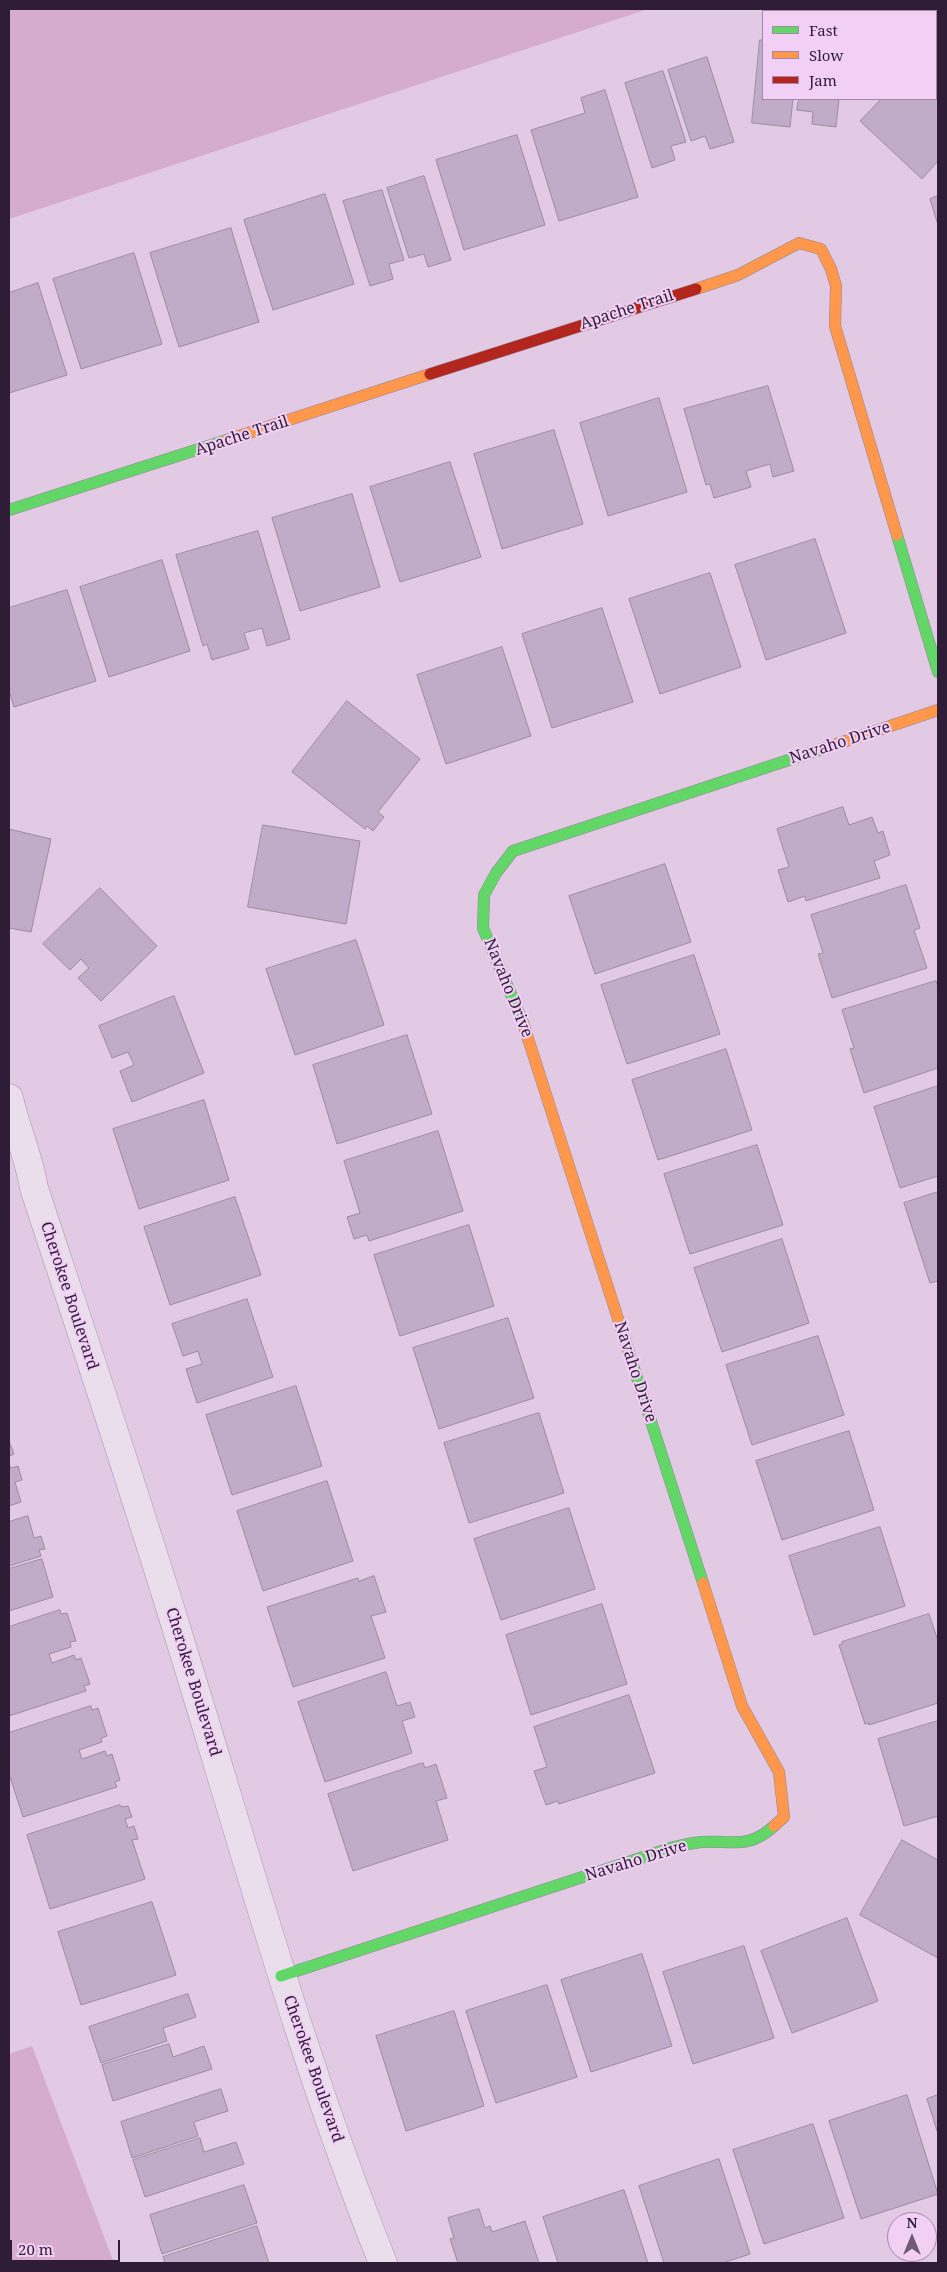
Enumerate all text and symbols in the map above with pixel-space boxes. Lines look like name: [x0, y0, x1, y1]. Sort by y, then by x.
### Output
legend: [762, 10, 937, 100]
text: Fast: [809, 20, 838, 40]
text: Slow: [809, 45, 843, 65]
text: Jam: [809, 70, 837, 90]
street label: Apache Trail: [578, 286, 676, 334]
street label: Apache Trail: [193, 412, 291, 460]
street label: Navaho Drive: [787, 718, 893, 768]
street label: Navaho Drive: [479, 936, 537, 1040]
street label: Cherokee Boulevard: [36, 1219, 102, 1373]
street label: Navaho Drive: [610, 1319, 660, 1425]
street label: Cherokee Boulevard: [161, 1605, 225, 1759]
street label: Navaho Drive: [583, 1836, 689, 1886]
street label: Cherokee Boulevard: [279, 1993, 347, 2145]
north arrow: [887, 2212, 937, 2262]
text: N: [906, 2213, 918, 2232]
scale bar: [12, 2230, 122, 2262]
text: 20 m: [18, 2239, 53, 2259]

